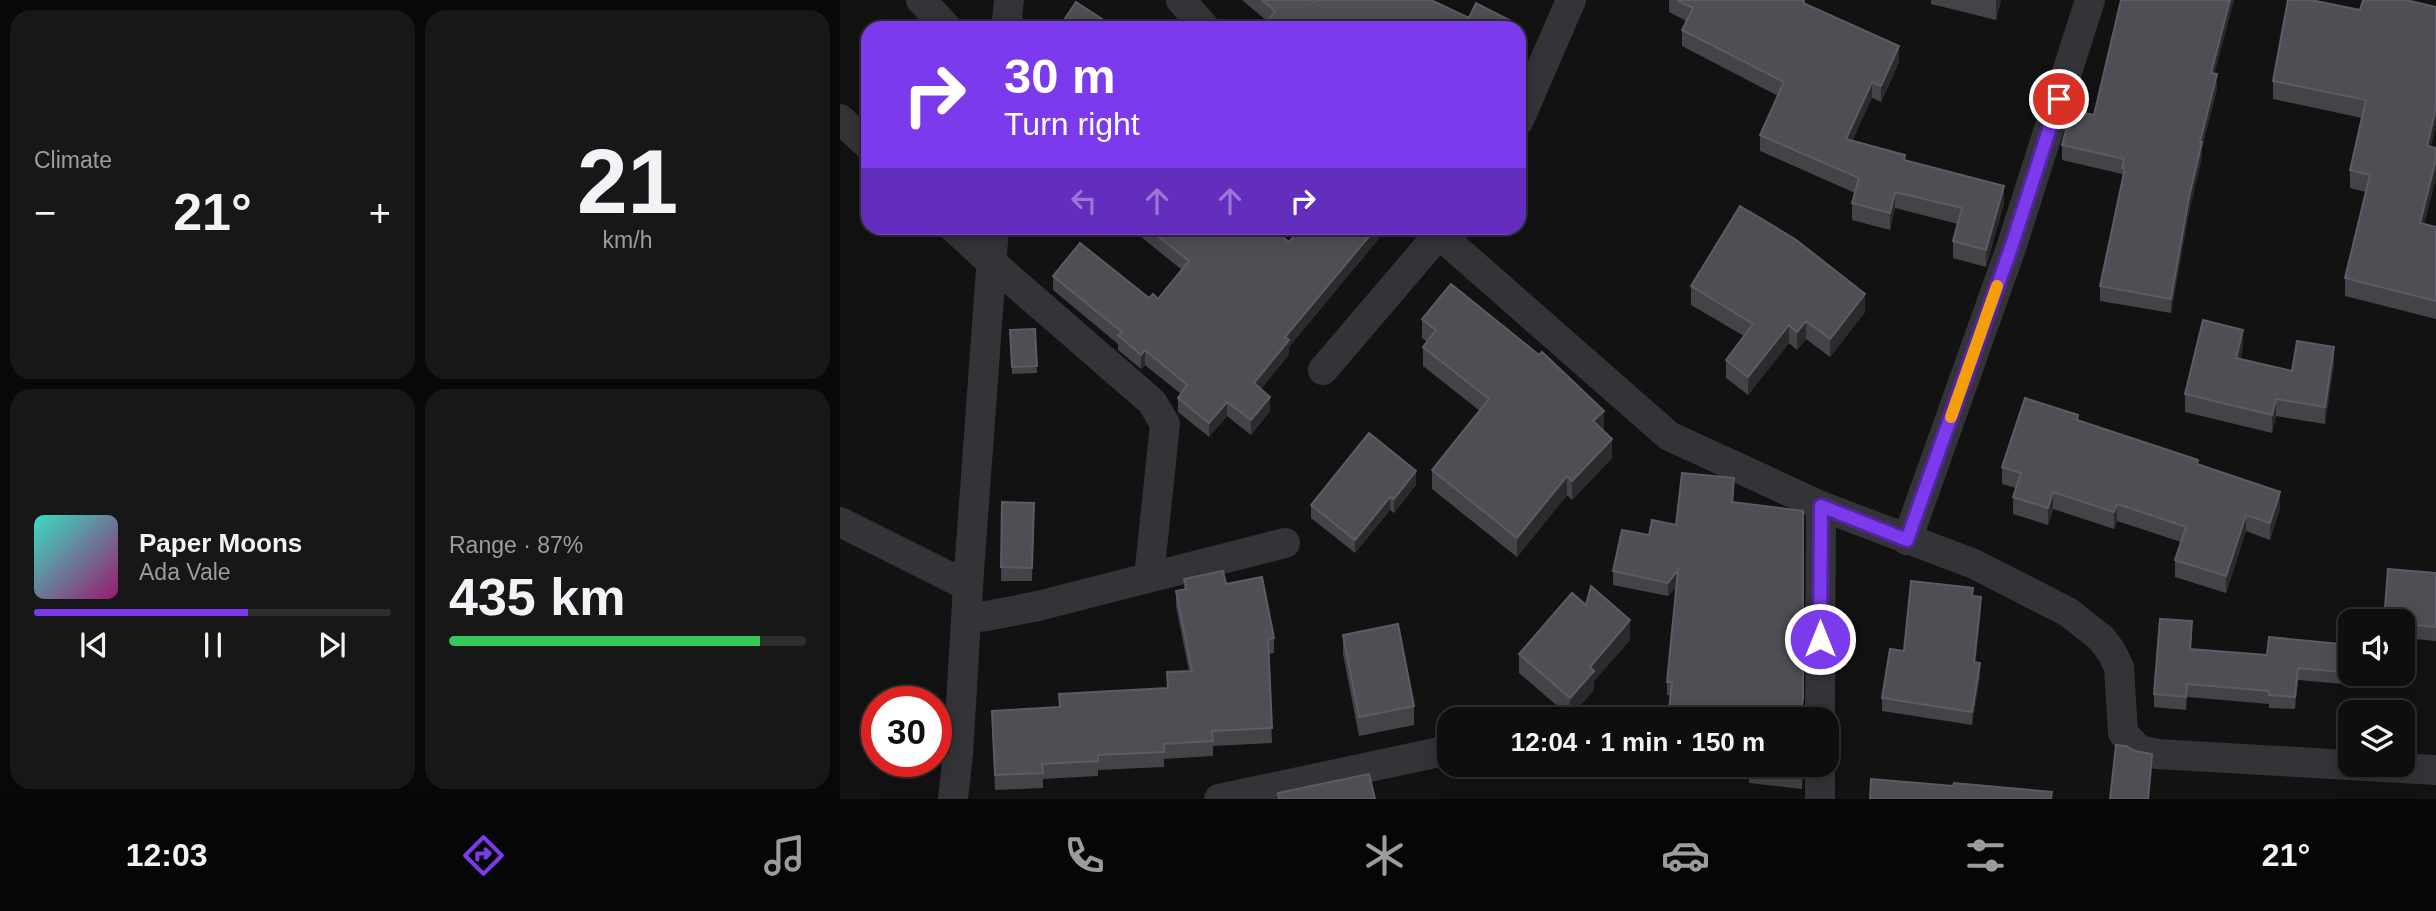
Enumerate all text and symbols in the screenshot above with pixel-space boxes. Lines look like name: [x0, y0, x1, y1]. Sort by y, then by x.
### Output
icon: right: [889, 49, 980, 140]
text: 30 m: [1004, 49, 1116, 103]
pin: [2029, 69, 2089, 129]
icon: arrive: [2040, 80, 2078, 118]
text: Turn right: [1004, 106, 1140, 142]
text: 21: [577, 131, 678, 232]
text: Climate: [34, 147, 112, 173]
icon: left: [1065, 182, 1103, 220]
icon: ahead: [1138, 182, 1176, 220]
icon: ahead: [1211, 182, 1249, 220]
icon: right: [1284, 182, 1322, 220]
text: 21°: [173, 183, 252, 241]
text: −: [34, 192, 56, 234]
text: +: [369, 192, 391, 234]
text: km/h: [603, 227, 652, 253]
text: Paper Moons: [139, 528, 302, 558]
text: Range · 87%: [449, 532, 583, 558]
text: Ada Vale: [139, 559, 231, 585]
text: 435 km: [449, 568, 625, 626]
position arrow: [1783, 602, 1857, 676]
map controls: [2338, 609, 2415, 777]
button: sound: [2338, 609, 2415, 686]
icon: previous: [75, 626, 113, 664]
icon: pause: [194, 626, 232, 664]
icon: next: [313, 626, 351, 664]
speed limit sign: 30: [861, 686, 952, 777]
button: layers: [2338, 700, 2415, 777]
text: 12:04 · 1 min · 150 m: [1511, 727, 1765, 757]
icon: directions: [459, 831, 508, 880]
icon: music: [760, 831, 809, 880]
icon: phone: [1060, 831, 1109, 880]
icon: climate: [1360, 831, 1409, 880]
icon: car: [1661, 831, 1710, 880]
icon: filters: [1961, 831, 2010, 880]
text: 12:03: [126, 837, 208, 873]
text: 21°: [2262, 837, 2310, 873]

